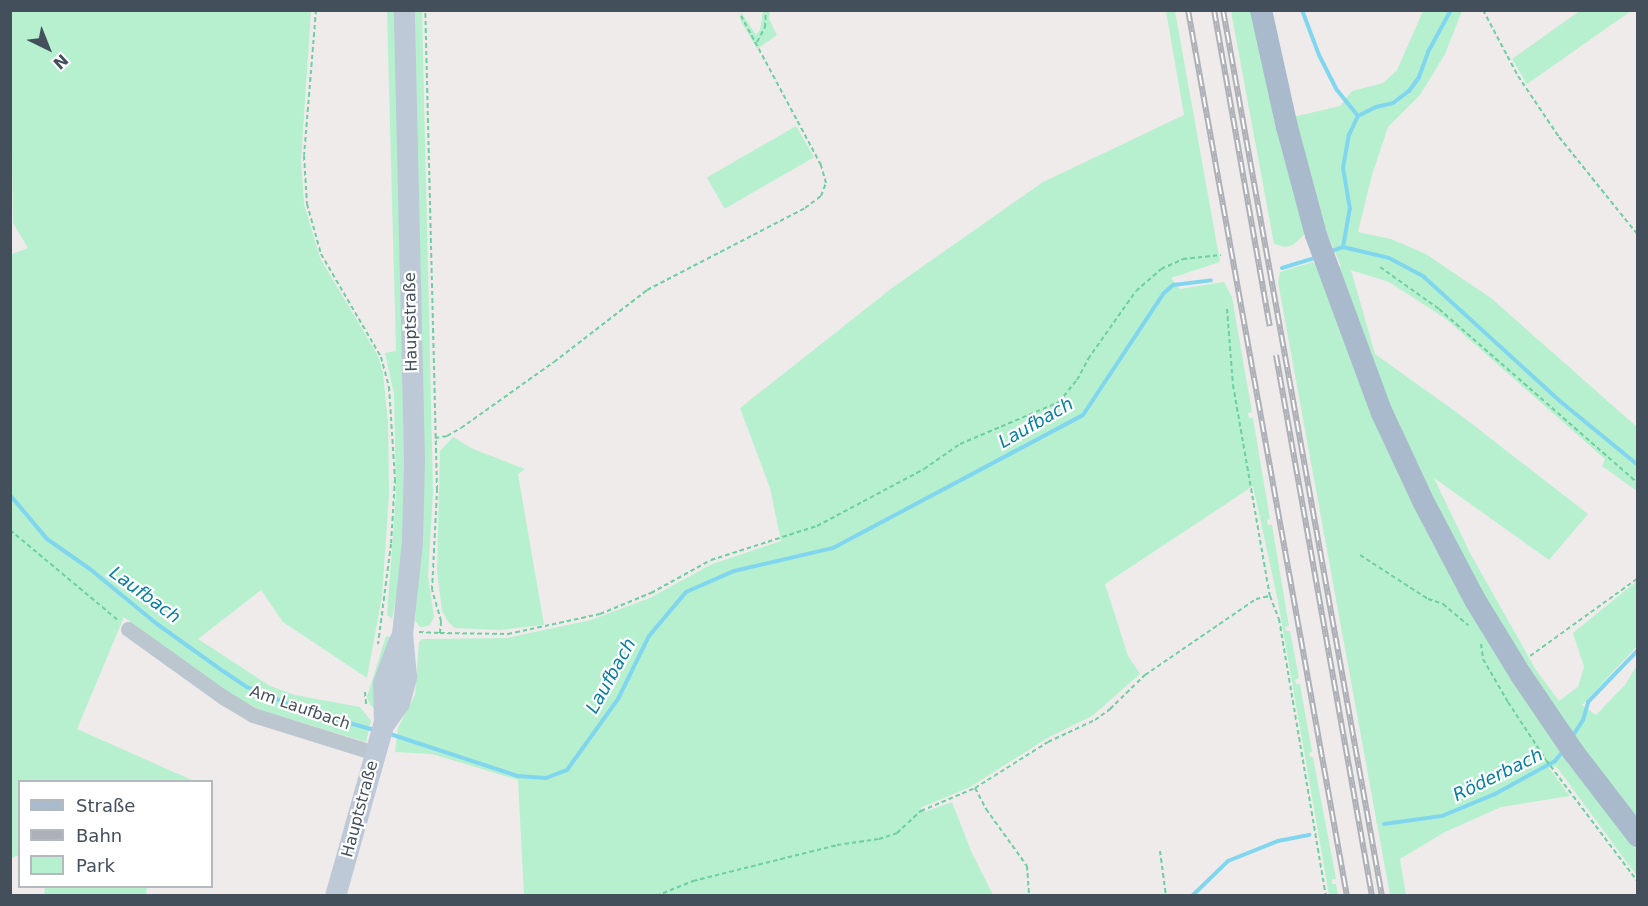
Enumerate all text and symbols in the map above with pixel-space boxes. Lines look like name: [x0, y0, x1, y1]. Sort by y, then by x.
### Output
north arrow: [18, 18, 78, 78]
text: N: [49, 50, 72, 73]
street label: Hauptstraße: [401, 272, 421, 372]
water label: Laufbach: [995, 393, 1077, 453]
water label: Laufbach: [105, 562, 185, 628]
water label: Laufbach: [582, 635, 640, 717]
street label: Am Laufbach: [247, 682, 353, 734]
water label: Röderbach: [1450, 744, 1546, 806]
street label: Hauptstraße: [338, 759, 382, 859]
legend: [18, 780, 213, 888]
text: Straße: [76, 795, 135, 816]
text: Bahn: [76, 825, 122, 846]
text: Park: [76, 855, 115, 876]

